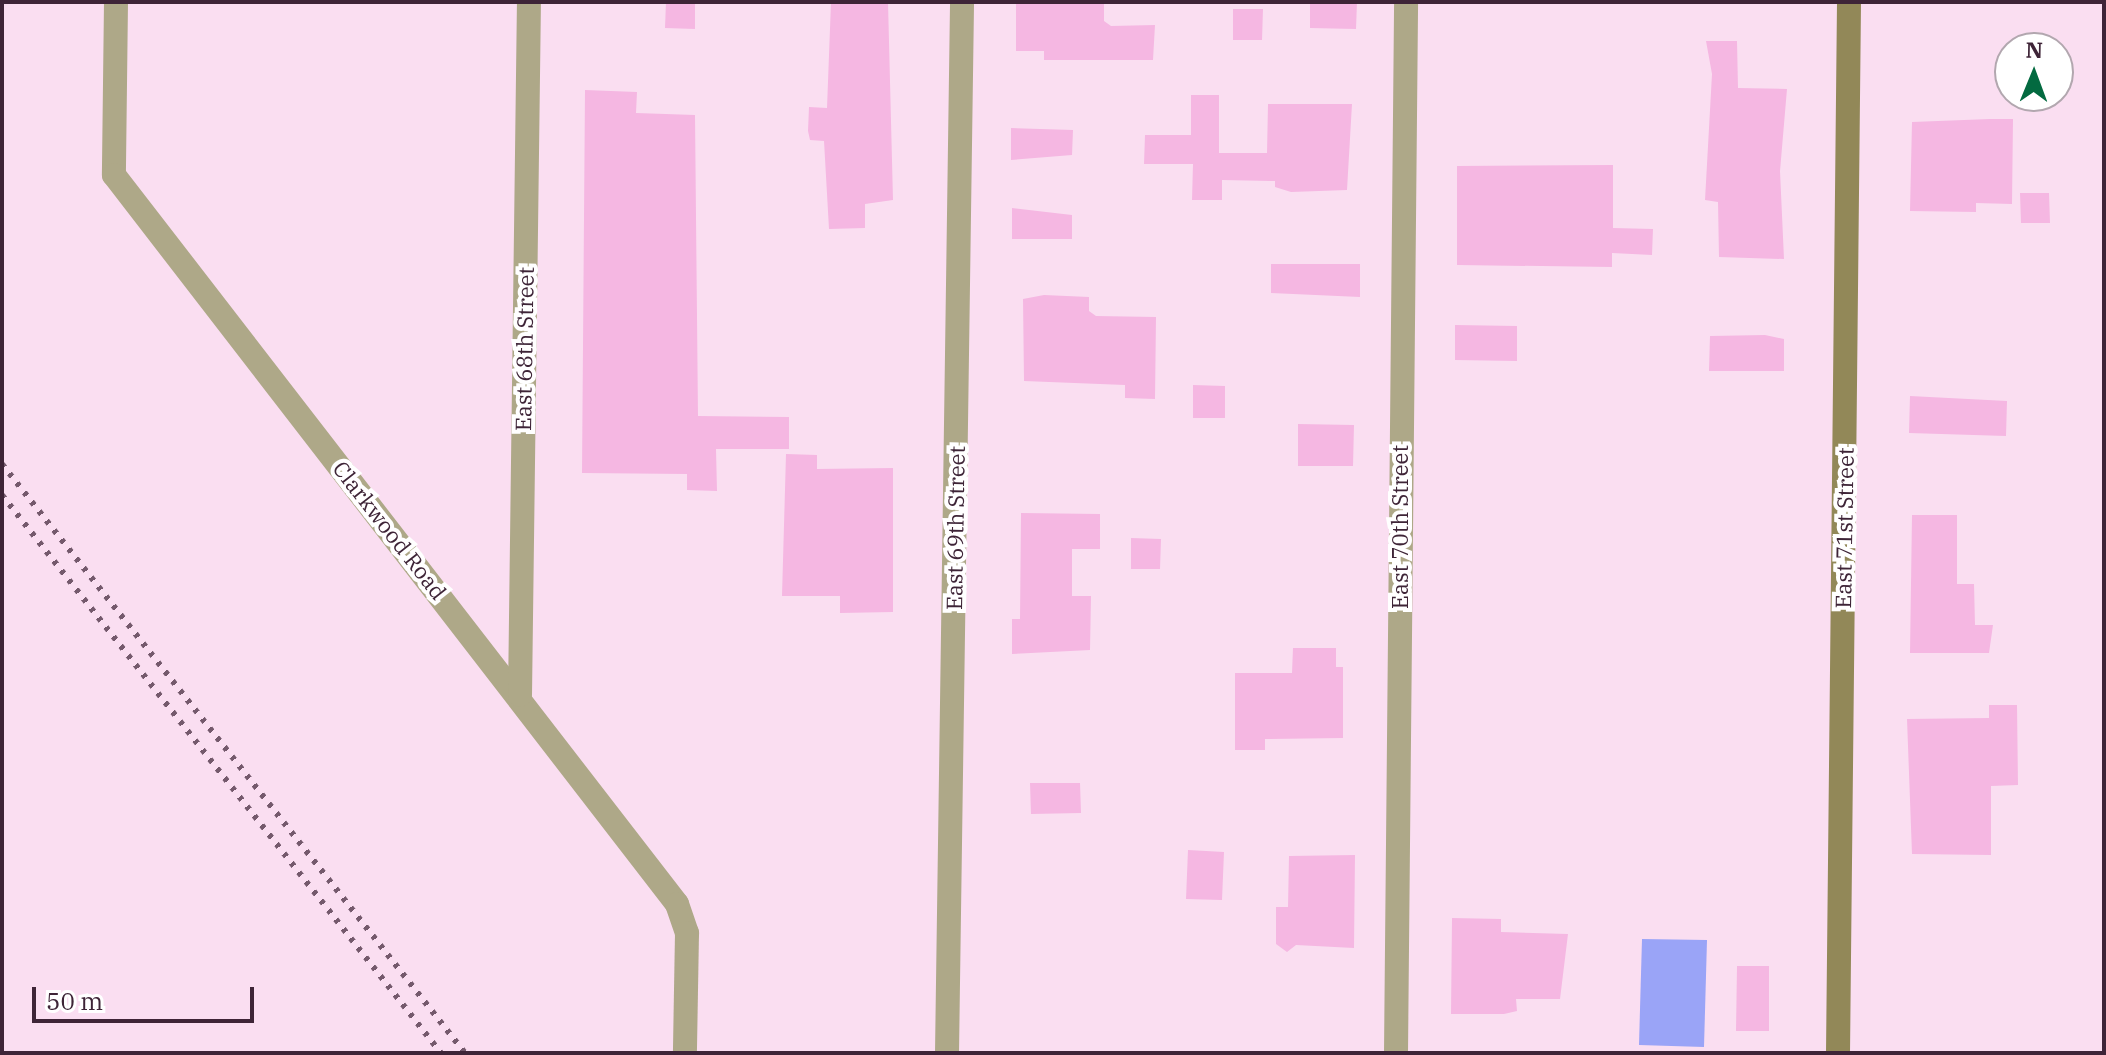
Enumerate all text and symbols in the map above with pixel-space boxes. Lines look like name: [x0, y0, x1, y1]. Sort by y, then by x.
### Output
north arrow: [1994, 32, 2074, 112]
text: N: [2025, 35, 2043, 64]
street label: East 68th Street: [509, 267, 539, 431]
street label: East 70th Street: [1387, 445, 1413, 609]
street label: East 69th Street: [940, 446, 970, 610]
street label: East 71st Street: [1829, 447, 1859, 609]
street label: Clarkwood Road: [328, 455, 452, 605]
scale bar: [36, 971, 258, 1021]
text: 50 m: [46, 985, 103, 1017]

